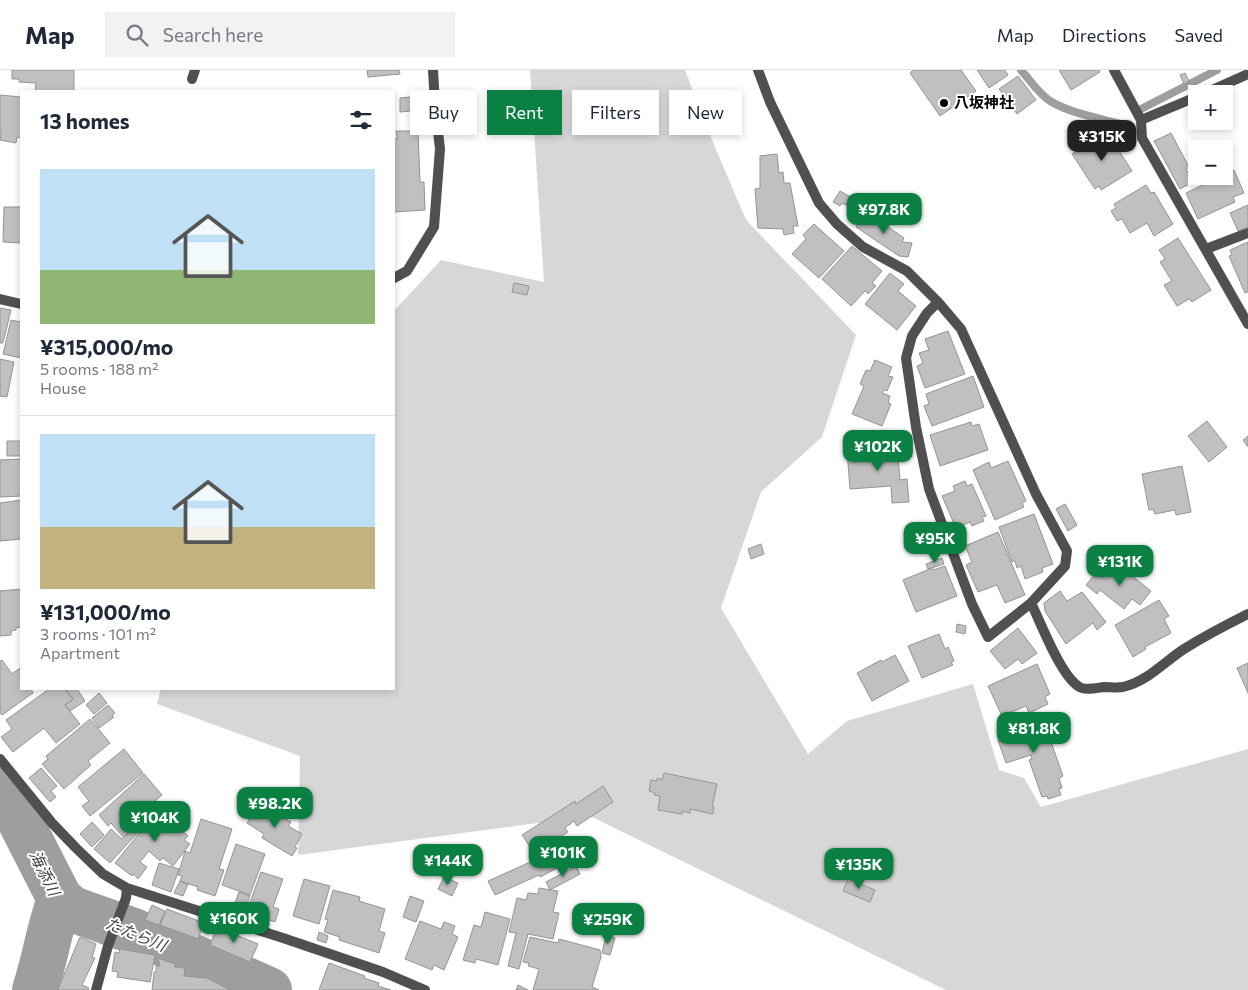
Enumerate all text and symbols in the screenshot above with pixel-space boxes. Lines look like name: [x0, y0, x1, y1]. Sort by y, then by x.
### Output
search box: [105, 12, 455, 57]
text: Map: [25, 20, 75, 49]
icon: search: [123, 21, 151, 49]
text: Search here: [163, 23, 263, 46]
text: Map: [997, 24, 1034, 46]
text: Directions: [1062, 24, 1146, 46]
text: Saved: [1174, 24, 1223, 46]
map controls: [1188, 85, 1233, 185]
button: +: [1188, 85, 1233, 130]
chip: Buy: [410, 90, 477, 135]
chip: Rent: [487, 90, 562, 135]
chip: Filters: [572, 90, 659, 135]
chip: New: [669, 90, 742, 135]
place label: 八坂神社: [954, 93, 1014, 111]
marker: 八坂神社: [938, 97, 950, 109]
icon: filters: [347, 106, 375, 134]
text: 13 homes: [40, 108, 130, 133]
pin: ¥315K: [1067, 119, 1137, 162]
text: ¥315K: [1078, 126, 1126, 145]
button: −: [1188, 140, 1233, 185]
pin: ¥97.8K: [843, 192, 925, 235]
text: ¥97.8K: [858, 199, 910, 218]
icon: home: [163, 201, 253, 291]
text: ¥315,000/mo: [40, 334, 173, 359]
text: 5 rooms · 188 m²: [40, 359, 158, 378]
text: House: [40, 378, 86, 397]
pin: ¥102K: [843, 430, 913, 472]
text: ¥102K: [854, 436, 902, 455]
icon: home: [163, 467, 253, 557]
pin: ¥95K: [905, 522, 965, 564]
text: ¥95K: [915, 528, 955, 547]
pin: ¥131K: [1085, 544, 1155, 587]
text: ¥131K: [1097, 551, 1143, 570]
text: ¥131,000/mo: [40, 599, 171, 624]
text: 3 rooms · 101 m²: [40, 624, 156, 643]
text: Apartment: [40, 643, 120, 662]
pin: ¥81.8K: [993, 712, 1075, 754]
text: ¥81.8K: [1008, 718, 1060, 737]
pin: ¥98.2K: [234, 786, 316, 829]
text: ¥98.2K: [248, 793, 302, 812]
pin: ¥104K: [120, 800, 190, 843]
text: ¥104K: [130, 807, 180, 826]
pin: ¥101K: [528, 836, 598, 878]
text: ¥101K: [540, 842, 586, 861]
pin: ¥144K: [413, 844, 483, 886]
water label: 海添川: [26, 847, 65, 900]
pin: ¥135K: [824, 848, 894, 890]
text: ¥144K: [424, 850, 472, 869]
text: ¥135K: [835, 854, 883, 873]
pin: ¥160K: [199, 902, 269, 944]
pin: ¥259K: [573, 902, 643, 945]
text: ¥160K: [209, 908, 259, 927]
text: ¥259K: [583, 909, 633, 928]
water label: たたら川: [103, 913, 171, 955]

